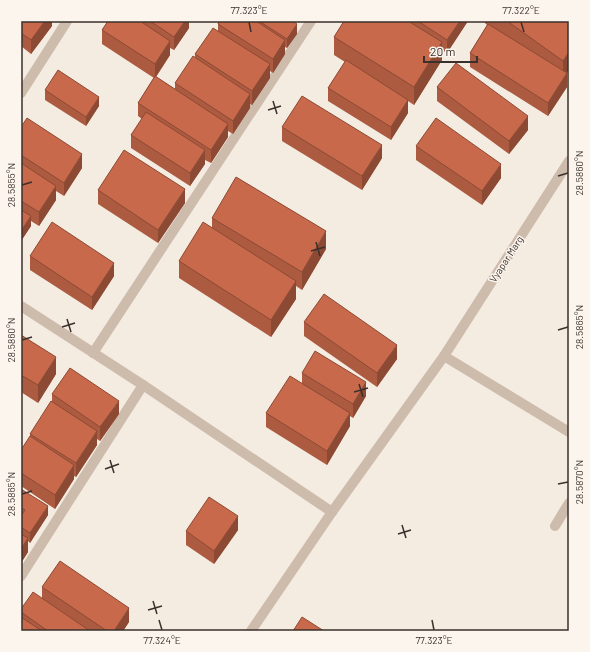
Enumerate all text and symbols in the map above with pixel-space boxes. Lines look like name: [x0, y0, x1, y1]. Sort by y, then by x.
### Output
text: 77.323°E: [230, 4, 268, 16]
text: 77.322°E: [502, 4, 540, 16]
scale bar: [424, 38, 477, 64]
text: 20 m: [430, 44, 456, 58]
text: 28.5860°N: [573, 150, 585, 196]
text: 28.5855°N: [5, 163, 17, 207]
street label: Vyapar Marg: [487, 234, 525, 284]
text: 28.5865°N: [573, 305, 585, 349]
text: 28.5860°N: [5, 317, 17, 363]
text: 28.5870°N: [573, 460, 585, 504]
text: 28.5865°N: [5, 472, 17, 516]
text: 77.324°E: [143, 634, 181, 646]
text: 77.323°E: [415, 634, 453, 646]

